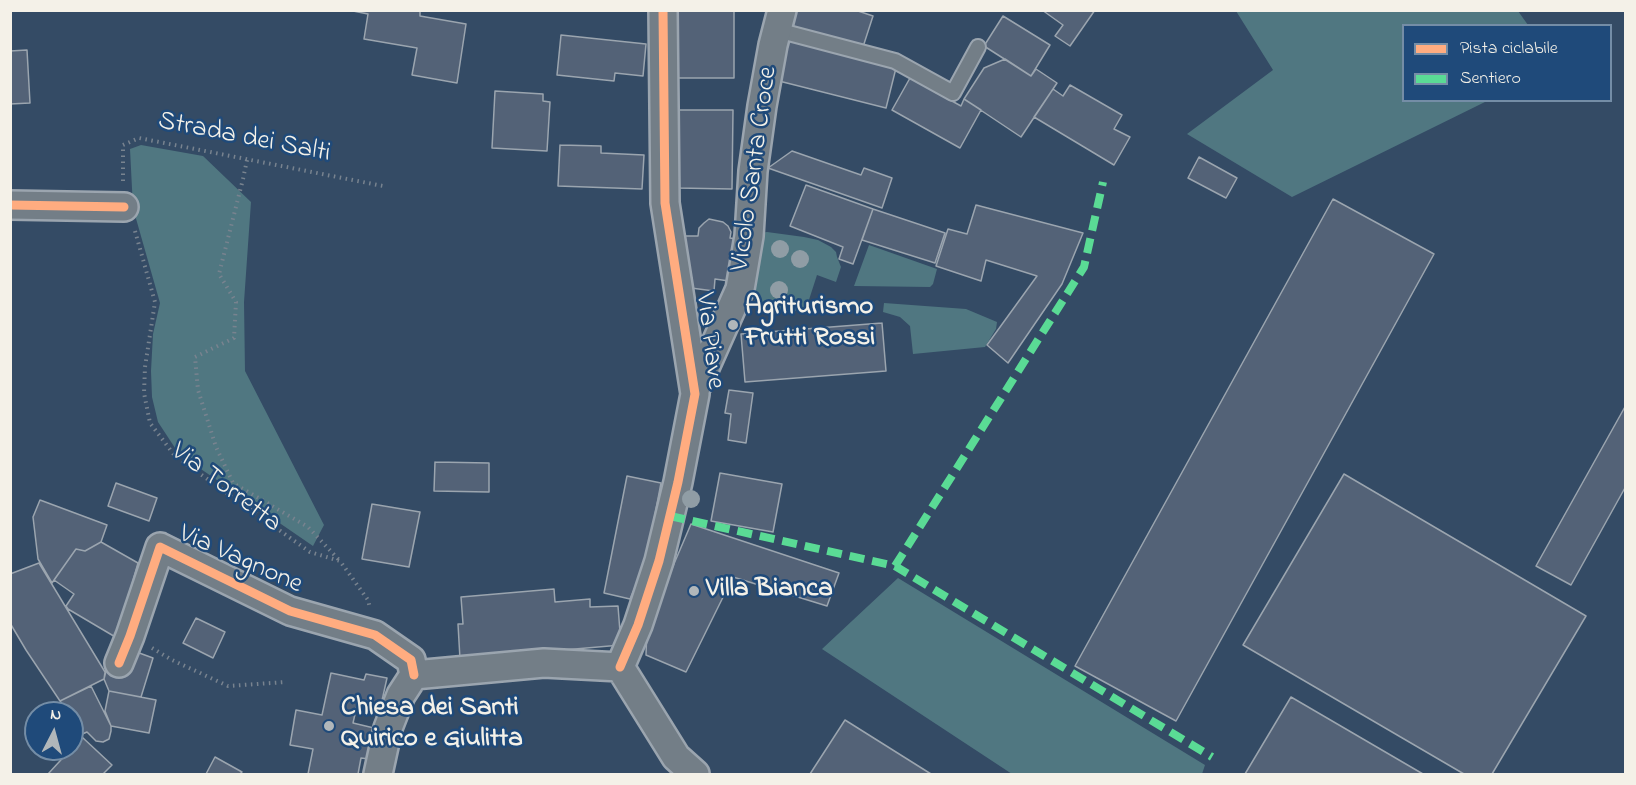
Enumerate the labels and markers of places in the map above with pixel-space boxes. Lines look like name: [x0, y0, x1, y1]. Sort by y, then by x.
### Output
place label: Agriturismo Frutti Rossi: [745, 293, 875, 356]
marker: Agriturismo Frutti Rossi: [726, 318, 740, 332]
place label: Villa Bianca: [706, 575, 833, 607]
marker: Villa Bianca: [687, 584, 701, 598]
place label: Chiesa dei Santi Quirico e Giulitta: [341, 694, 523, 757]
marker: Chiesa dei Santi Quirico e Giulitta: [322, 719, 336, 733]

